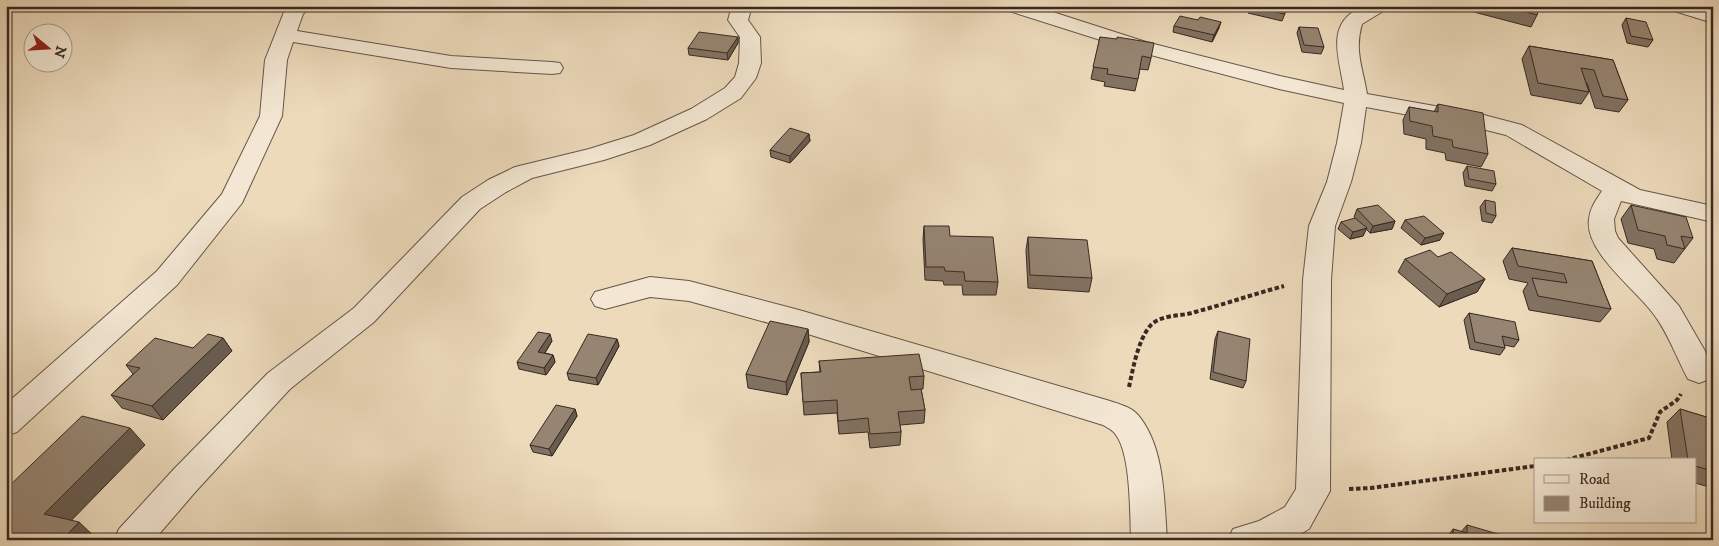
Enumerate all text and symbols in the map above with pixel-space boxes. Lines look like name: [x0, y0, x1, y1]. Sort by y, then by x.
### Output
north arrow: [22, 22, 72, 72]
text: N: [49, 43, 70, 60]
legend: [1534, 458, 1696, 524]
text: Road: [1579, 470, 1611, 489]
text: Building: [1579, 494, 1631, 513]

